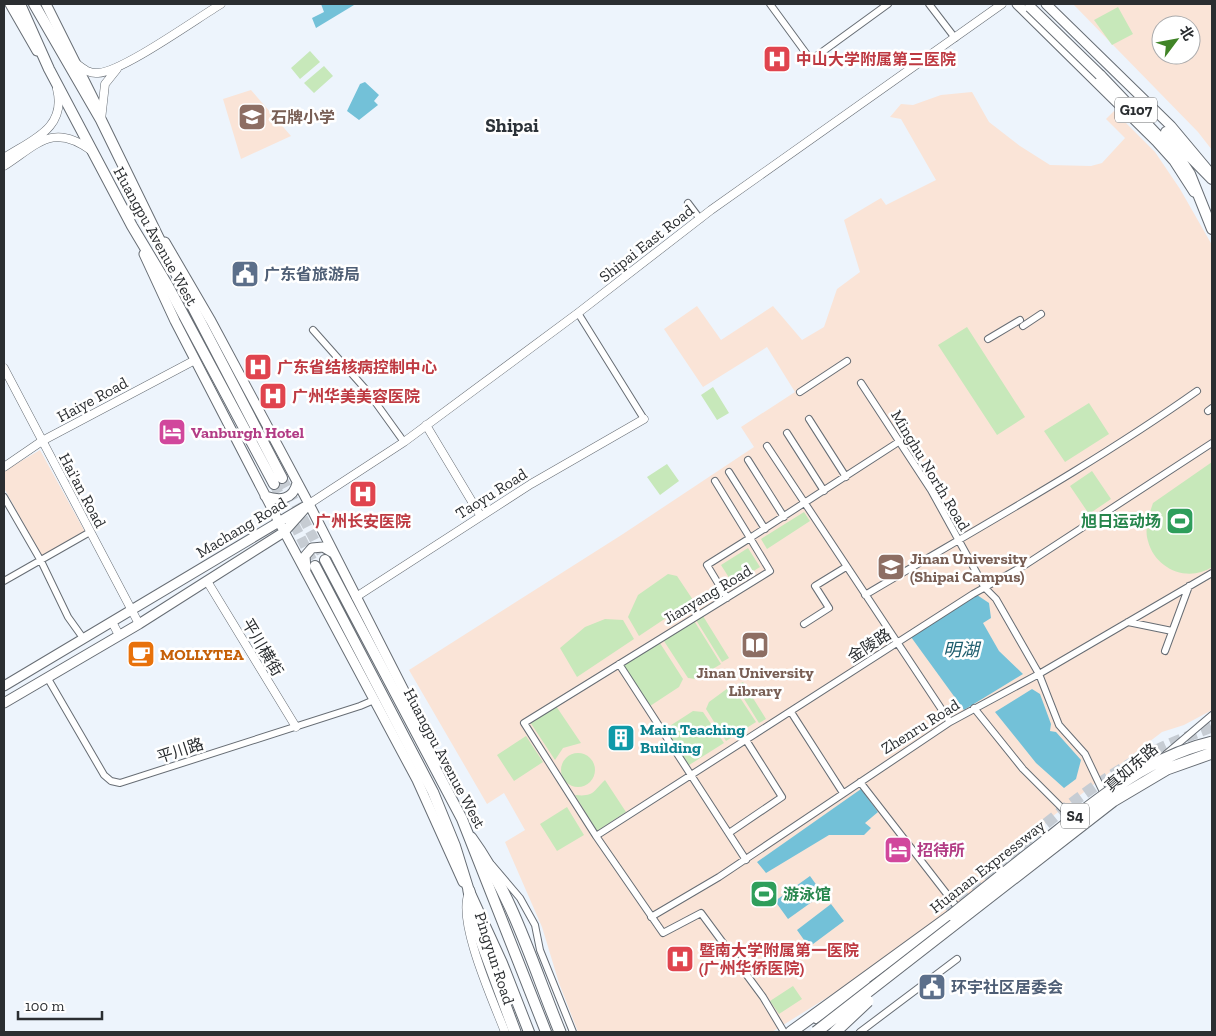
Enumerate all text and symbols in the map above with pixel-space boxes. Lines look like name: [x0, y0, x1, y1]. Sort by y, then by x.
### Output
north arrow: [1151, 15, 1201, 65]
text: 北: [1176, 23, 1198, 44]
hospital icon: 中山大学附属第三医院: [762, 44, 792, 74]
place label: 中山大学附属第三医院: [796, 50, 956, 69]
road number: G107: [1115, 98, 1157, 122]
school or university icon: 石牌小学: [237, 102, 267, 132]
place label: 石牌小学: [271, 108, 335, 127]
district label: Shipai: [485, 114, 539, 137]
street label: Huangpu Avenue West: [109, 164, 202, 309]
street label: Shipai East Road: [595, 200, 698, 286]
public building icon: 广东省旅游局: [230, 259, 260, 289]
place label: 广东省旅游局: [264, 265, 360, 284]
hospital icon: 广东省结核病控制中心: [243, 352, 273, 382]
place label: 广东省结核病控制中心: [277, 358, 437, 377]
street label: Haiye Road: [54, 373, 131, 426]
hospital icon: 广州华美美容医院: [258, 381, 288, 411]
place label: 广州华美美容医院: [292, 387, 420, 406]
street label: Minghu North Road: [887, 407, 974, 534]
hotel icon: Vanburgh Hotel: [157, 417, 187, 447]
place label: Vanburgh Hotel: [191, 423, 304, 442]
street label: Hai'an Road: [55, 450, 110, 531]
street label: Taoyu Road: [452, 464, 531, 523]
hospital icon: 广州长安医院: [348, 479, 378, 509]
street label: Machang Road: [193, 493, 290, 562]
sports icon: 旭日运动场: [1165, 506, 1195, 536]
place label: 广州长安医院: [315, 512, 411, 531]
place label: 旭日运动场: [1081, 512, 1161, 531]
place label: Jinan University (Shipai Campus): [910, 549, 1028, 586]
school or university icon: Jinan University (Shipai Campus): [876, 552, 906, 582]
street label: Jianyang Road: [660, 560, 755, 628]
street label: 平川横街: [238, 615, 287, 680]
street label: 金陵路: [844, 624, 895, 666]
library icon: Jinan University Library: [740, 630, 770, 660]
cafe icon: MOLLYTEA: [126, 639, 156, 669]
water label: 明湖: [943, 639, 982, 661]
place label: MOLLYTEA: [160, 645, 244, 664]
place label: Jinan University Library: [696, 663, 814, 700]
street label: Huangpu Avenue West: [400, 685, 490, 832]
street label: Zhenru Road: [878, 695, 963, 758]
place label: Main Teaching Building: [640, 720, 745, 757]
building icon: Main Teaching Building: [606, 723, 636, 753]
street label: 平川路: [154, 734, 206, 767]
street label: 真如东路: [1101, 739, 1162, 796]
road number: S4: [1061, 804, 1089, 828]
street label: Huanan Expressway: [926, 815, 1049, 917]
hotel icon: 招待所: [883, 835, 913, 865]
place label: 招待所: [917, 841, 965, 860]
sports icon: 游泳馆: [749, 879, 779, 909]
place label: 游泳馆: [783, 885, 831, 904]
street label: Pingyun Road: [471, 910, 518, 1007]
place label: 暨南大学附属第一医院 (广州华侨医院): [699, 941, 859, 978]
hospital icon: 暨南大学附属第一医院 (广州华侨医院): [665, 944, 695, 974]
public building icon: 环宇社区居委会: [917, 972, 947, 1002]
place label: 环宇社区居委会: [951, 978, 1063, 997]
scale bar: [18, 988, 101, 1020]
text: 100 m: [25, 997, 64, 1015]

